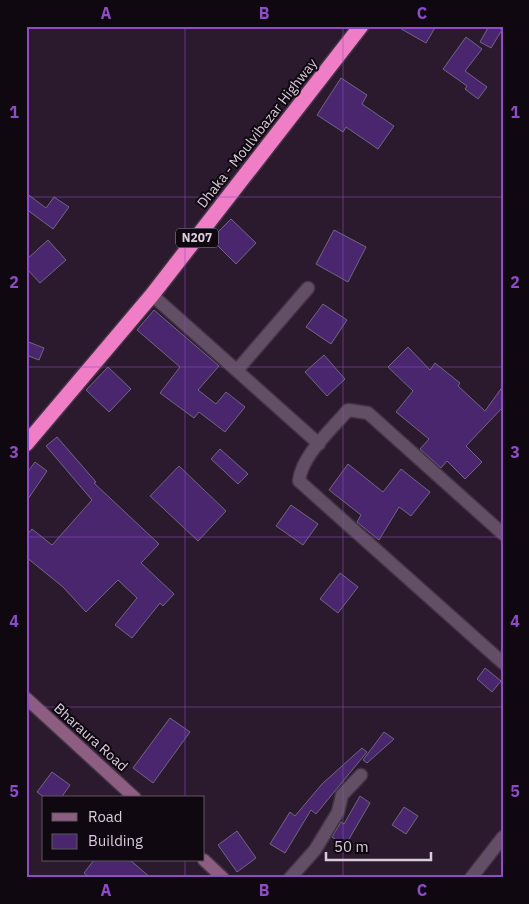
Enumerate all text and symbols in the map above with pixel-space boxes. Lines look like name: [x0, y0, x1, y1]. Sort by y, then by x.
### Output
text: A: [101, 3, 112, 23]
text: B: [259, 3, 270, 23]
text: C: [417, 3, 427, 23]
street label: Dhaka - Moulvibazar Highway: [193, 55, 321, 211]
text: 1: [9, 102, 19, 122]
text: 1: [510, 102, 520, 122]
road number: N207: [176, 228, 218, 248]
text: 2: [9, 272, 19, 292]
text: 2: [510, 272, 520, 292]
text: 3: [9, 442, 19, 462]
text: 3: [510, 442, 520, 462]
text: 4: [9, 611, 19, 631]
text: 4: [510, 611, 520, 631]
street label: Bharaura Road: [50, 699, 132, 775]
text: 5: [9, 781, 19, 801]
text: 5: [510, 781, 520, 801]
legend: [42, 796, 205, 862]
text: Road: [88, 807, 123, 826]
scale bar: [326, 829, 432, 861]
text: Building: [88, 831, 143, 850]
text: 50 m: [334, 837, 369, 856]
text: A: [101, 880, 112, 900]
text: B: [259, 880, 270, 900]
text: C: [417, 880, 427, 900]

